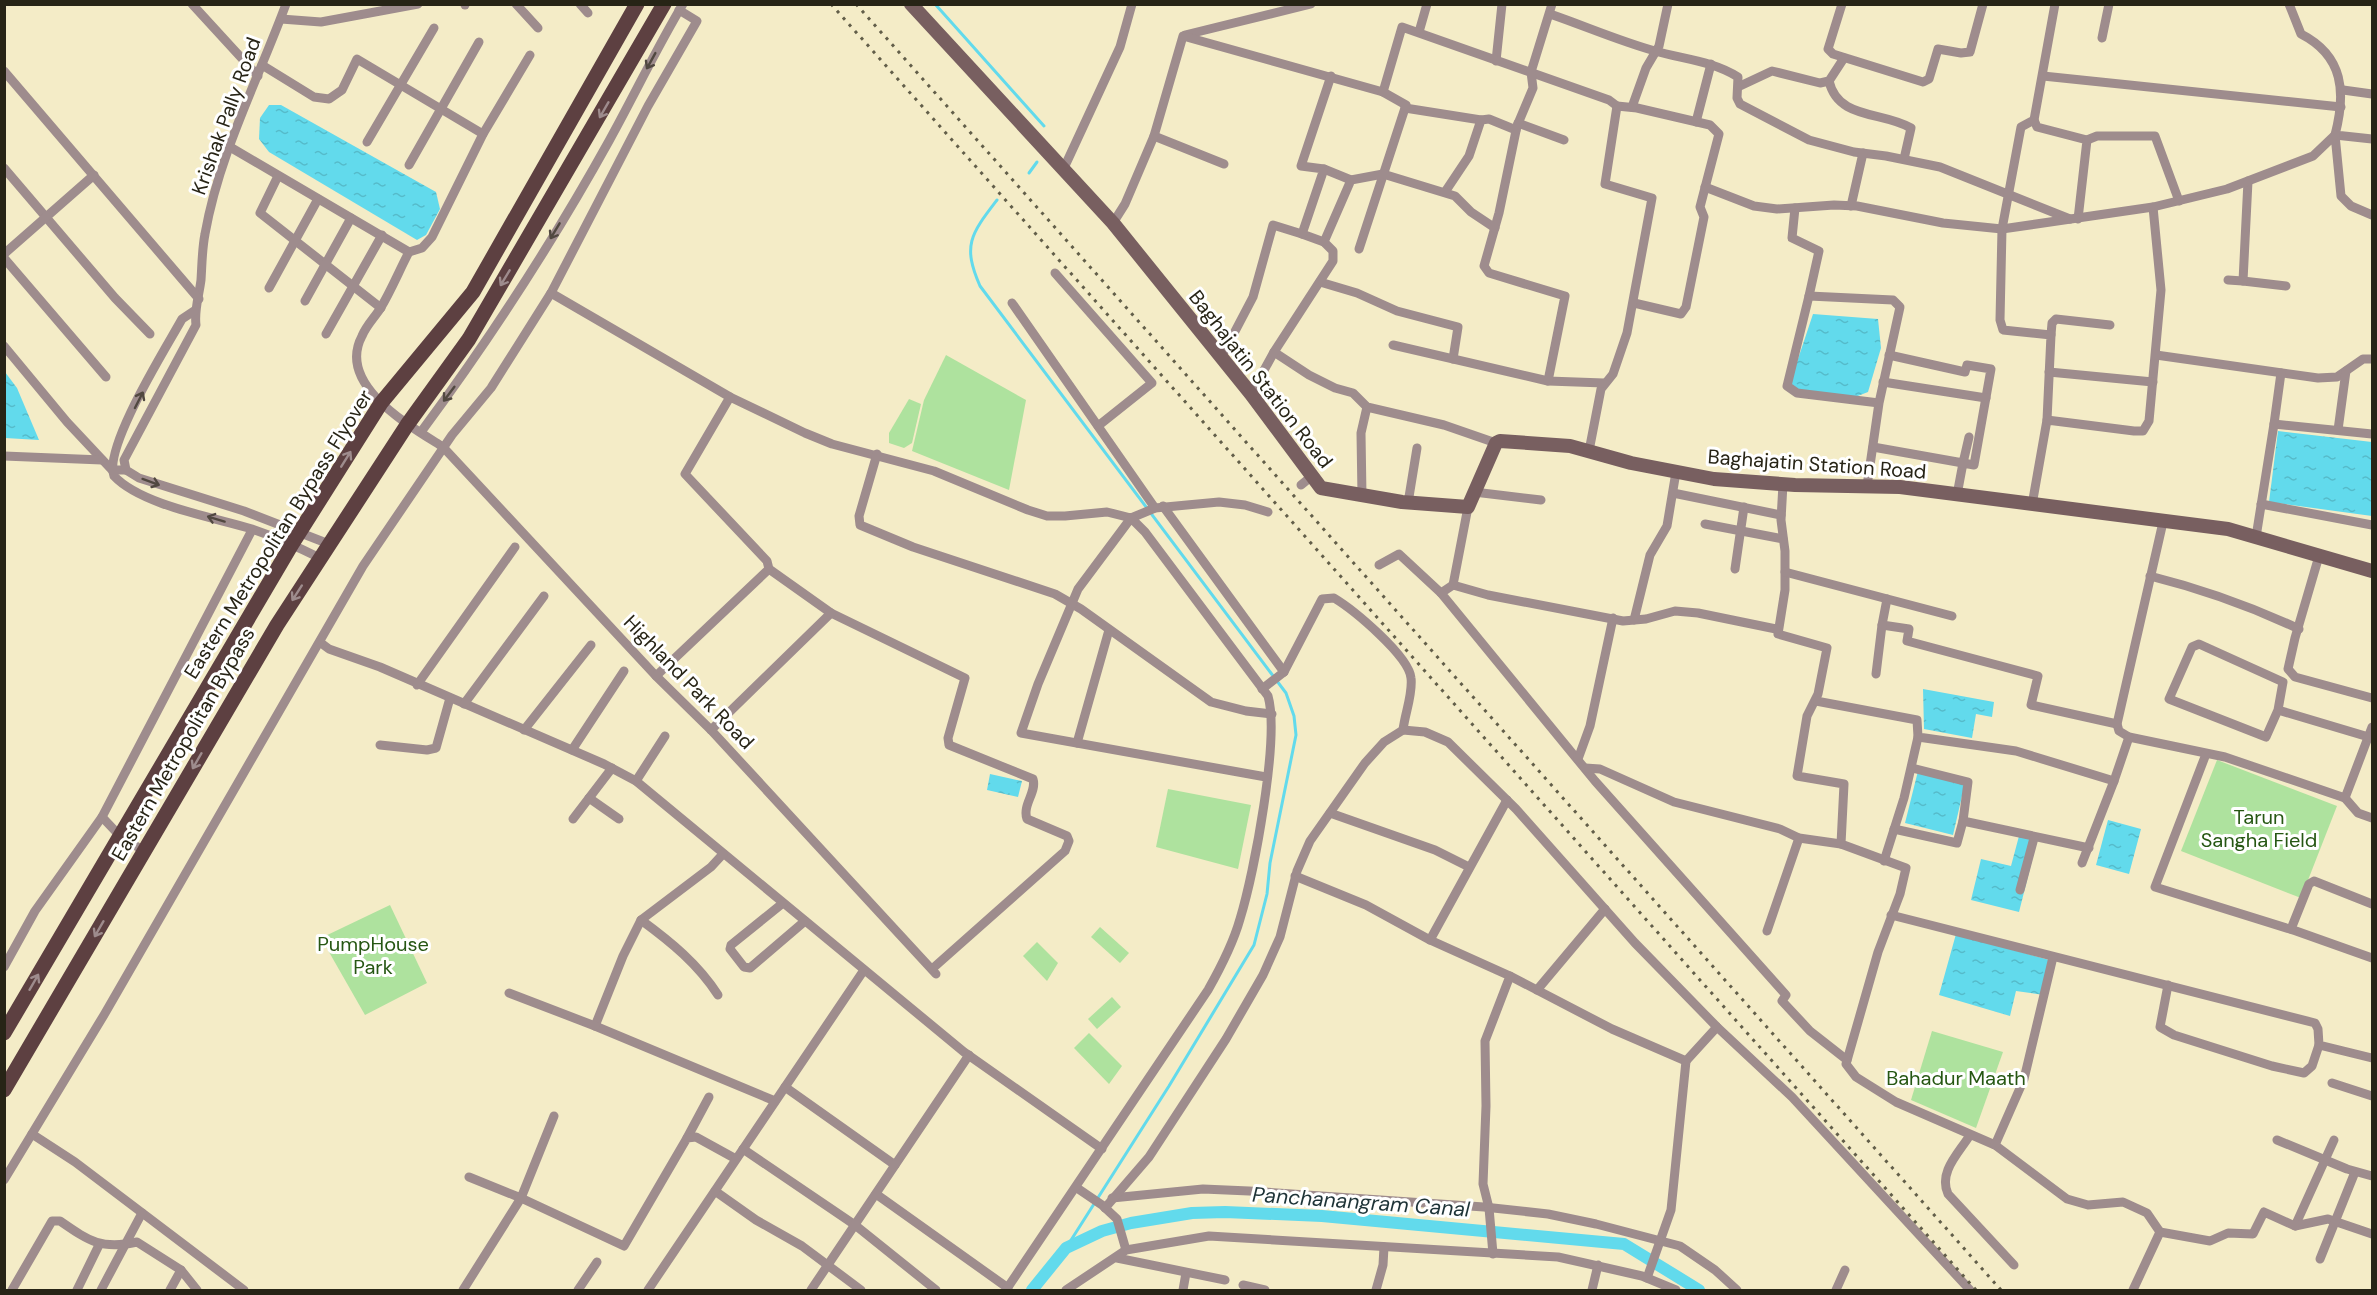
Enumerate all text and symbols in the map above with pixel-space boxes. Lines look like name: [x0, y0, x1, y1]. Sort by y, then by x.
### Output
street label: Krishak Pally Road: [185, 34, 267, 198]
one-way arrow: [645, 52, 657, 69]
one-way arrow: [598, 101, 610, 118]
one-way arrow: [548, 222, 560, 239]
one-way arrow: [499, 269, 511, 286]
street label: Baghajatin Station Road: [1183, 285, 1339, 473]
street label: Eastern Metropolitan Bypass Flyover: [178, 385, 378, 683]
one-way arrow: [443, 386, 455, 402]
one-way arrow: [133, 391, 145, 409]
street label: Baghajatin Station Road: [1707, 443, 1927, 485]
one-way arrow: [340, 451, 352, 468]
one-way arrow: [141, 477, 160, 488]
one-way arrow: [207, 513, 226, 524]
one-way arrow: [291, 585, 304, 602]
street label: Highland Park Road: [618, 609, 760, 755]
street label: Eastern Metropolitan Bypass: [105, 623, 261, 865]
one-way arrow: [191, 752, 203, 769]
park label: Tarun Sangha Field: [2201, 804, 2317, 853]
one-way arrow: [92, 920, 104, 937]
park label: PumpHouse Park: [317, 931, 429, 980]
one-way arrow: [28, 974, 40, 991]
park label: Bahadur Maath: [1886, 1065, 2026, 1091]
water label: Panchanangram Canal: [1251, 1180, 1471, 1224]

